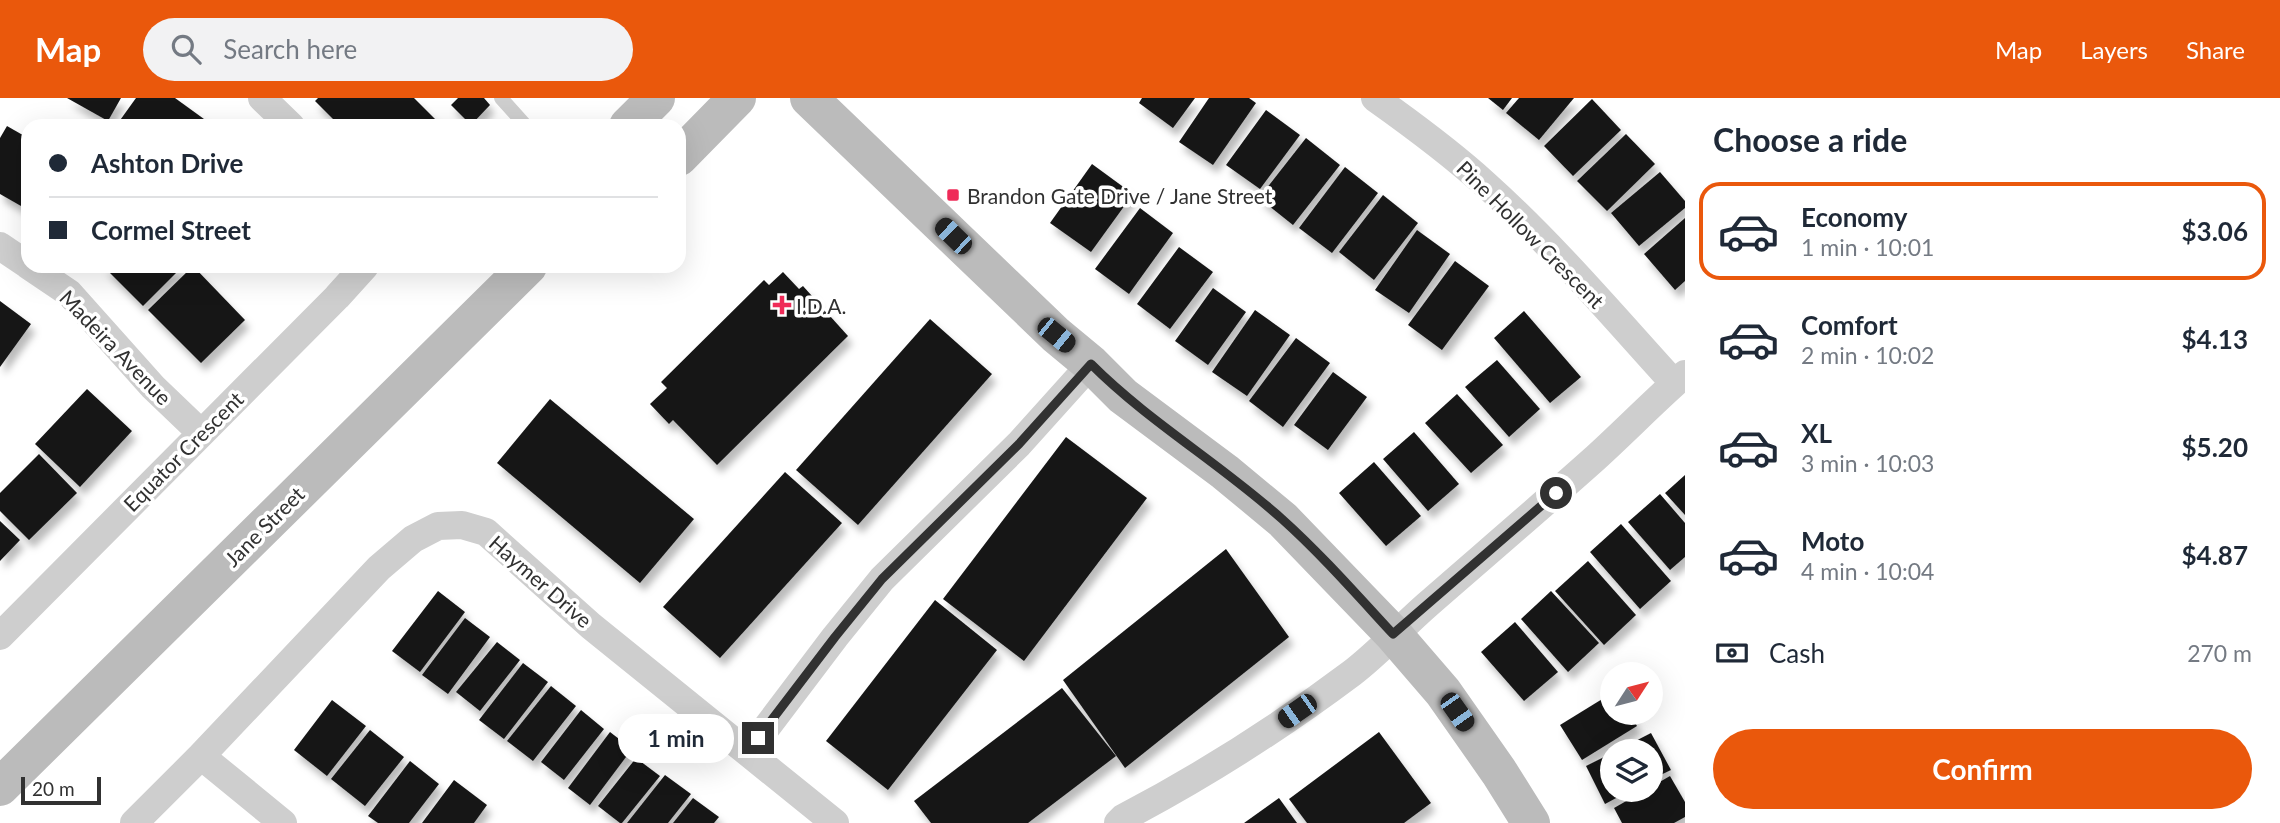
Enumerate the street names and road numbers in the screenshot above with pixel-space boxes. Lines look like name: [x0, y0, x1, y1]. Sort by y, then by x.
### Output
street label: Pine Hollow Crescent: [1452, 155, 1610, 313]
street label: Madeira Avenue: [55, 285, 177, 409]
street label: Equator Crescent: [118, 386, 248, 516]
street label: Jane Street: [219, 481, 309, 571]
street label: Haymer Drive: [485, 530, 597, 632]

